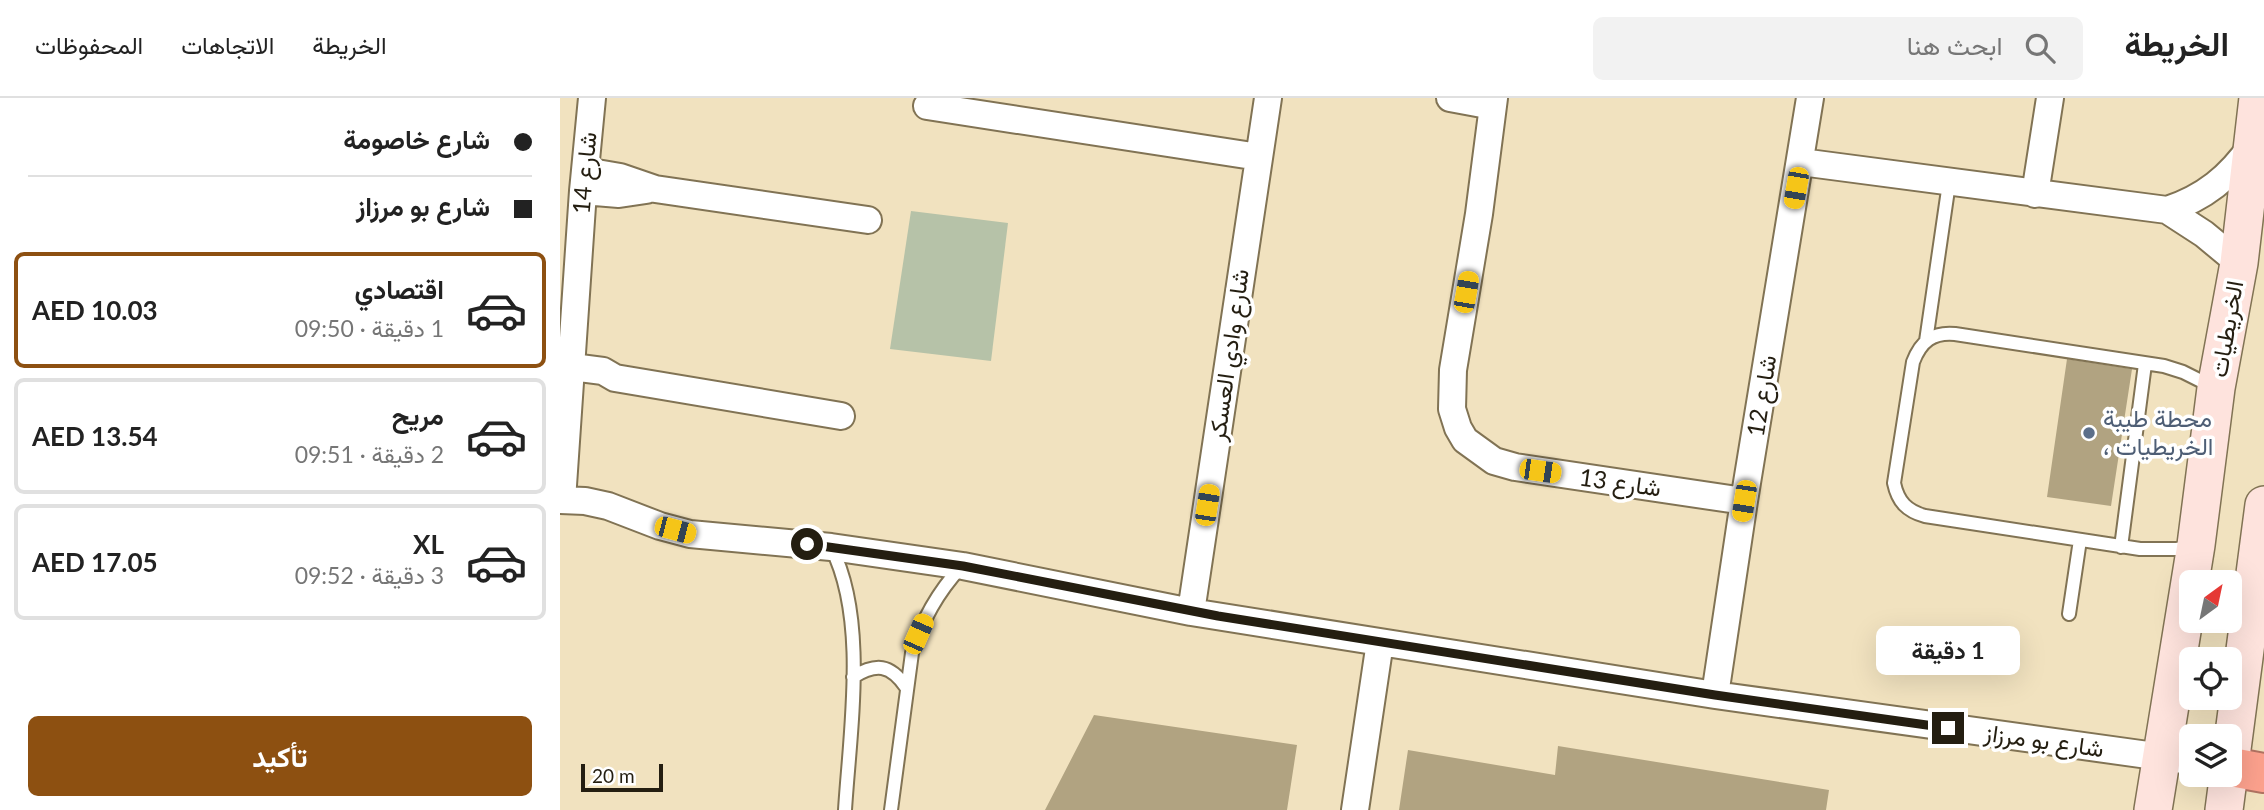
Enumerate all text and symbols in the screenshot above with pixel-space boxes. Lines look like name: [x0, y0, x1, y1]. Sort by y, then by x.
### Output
search box: [1593, 17, 2083, 80]
text: الخريطة: [2125, 23, 2229, 63]
text: ابحث هنا: [1907, 29, 2003, 61]
icon: search: [2021, 29, 2059, 67]
text: المحفوظات: [35, 30, 143, 59]
text: الاتجاهات: [181, 30, 274, 59]
text: الخريطة: [312, 30, 387, 59]
text: شارع خاصومة: [343, 123, 490, 155]
street label: شارع 14: [565, 131, 605, 215]
car: [1783, 165, 1810, 211]
text: شارع بو مرزاز: [356, 190, 490, 222]
street label: شارع وادي العسكر: [1201, 267, 1260, 444]
car: [1453, 269, 1480, 315]
text: اقتصادي: [355, 273, 444, 305]
street label: الخريطيات: [2203, 278, 2250, 380]
icon: car: [465, 279, 528, 342]
text: AED 10.03: [32, 294, 158, 326]
text: 1 دقيقة · 09:50: [295, 314, 444, 342]
street label: شارع 12: [1740, 353, 1784, 439]
text: مريح: [392, 399, 444, 431]
place label: محطة طيبة ، الخريطيات: [2103, 403, 2213, 462]
icon: car: [465, 405, 528, 468]
text: AED 13.54: [32, 420, 158, 452]
marker: محطة طيبة ، الخريطيات: [2081, 425, 2097, 441]
text: 2 دقيقة · 09:51: [295, 440, 444, 468]
car: [1518, 458, 1563, 484]
street label: شارع 13: [1577, 461, 1663, 505]
car: [1731, 479, 1758, 523]
car: [1194, 483, 1221, 527]
car: [652, 514, 699, 546]
text: XL: [413, 528, 444, 560]
route start: [791, 528, 823, 560]
icon: car: [465, 531, 528, 594]
text: AED 17.05: [32, 546, 158, 578]
text: 3 دقيقة · 09:52: [295, 561, 444, 589]
north arrow: [2179, 570, 2242, 634]
map controls: [2179, 570, 2242, 787]
car: [900, 611, 937, 657]
callout: 1 دقيقة: [1876, 626, 2020, 676]
text: 1 دقيقة: [1911, 636, 1985, 664]
button: locate: [2179, 647, 2242, 710]
route end: [1932, 712, 1964, 744]
button: تأكيد: [28, 716, 532, 796]
street label: شارع بو مرزاز: [1981, 717, 2106, 765]
button: layers: [2179, 724, 2242, 787]
scale bar: [581, 761, 663, 793]
text: 20 m: [592, 764, 635, 787]

